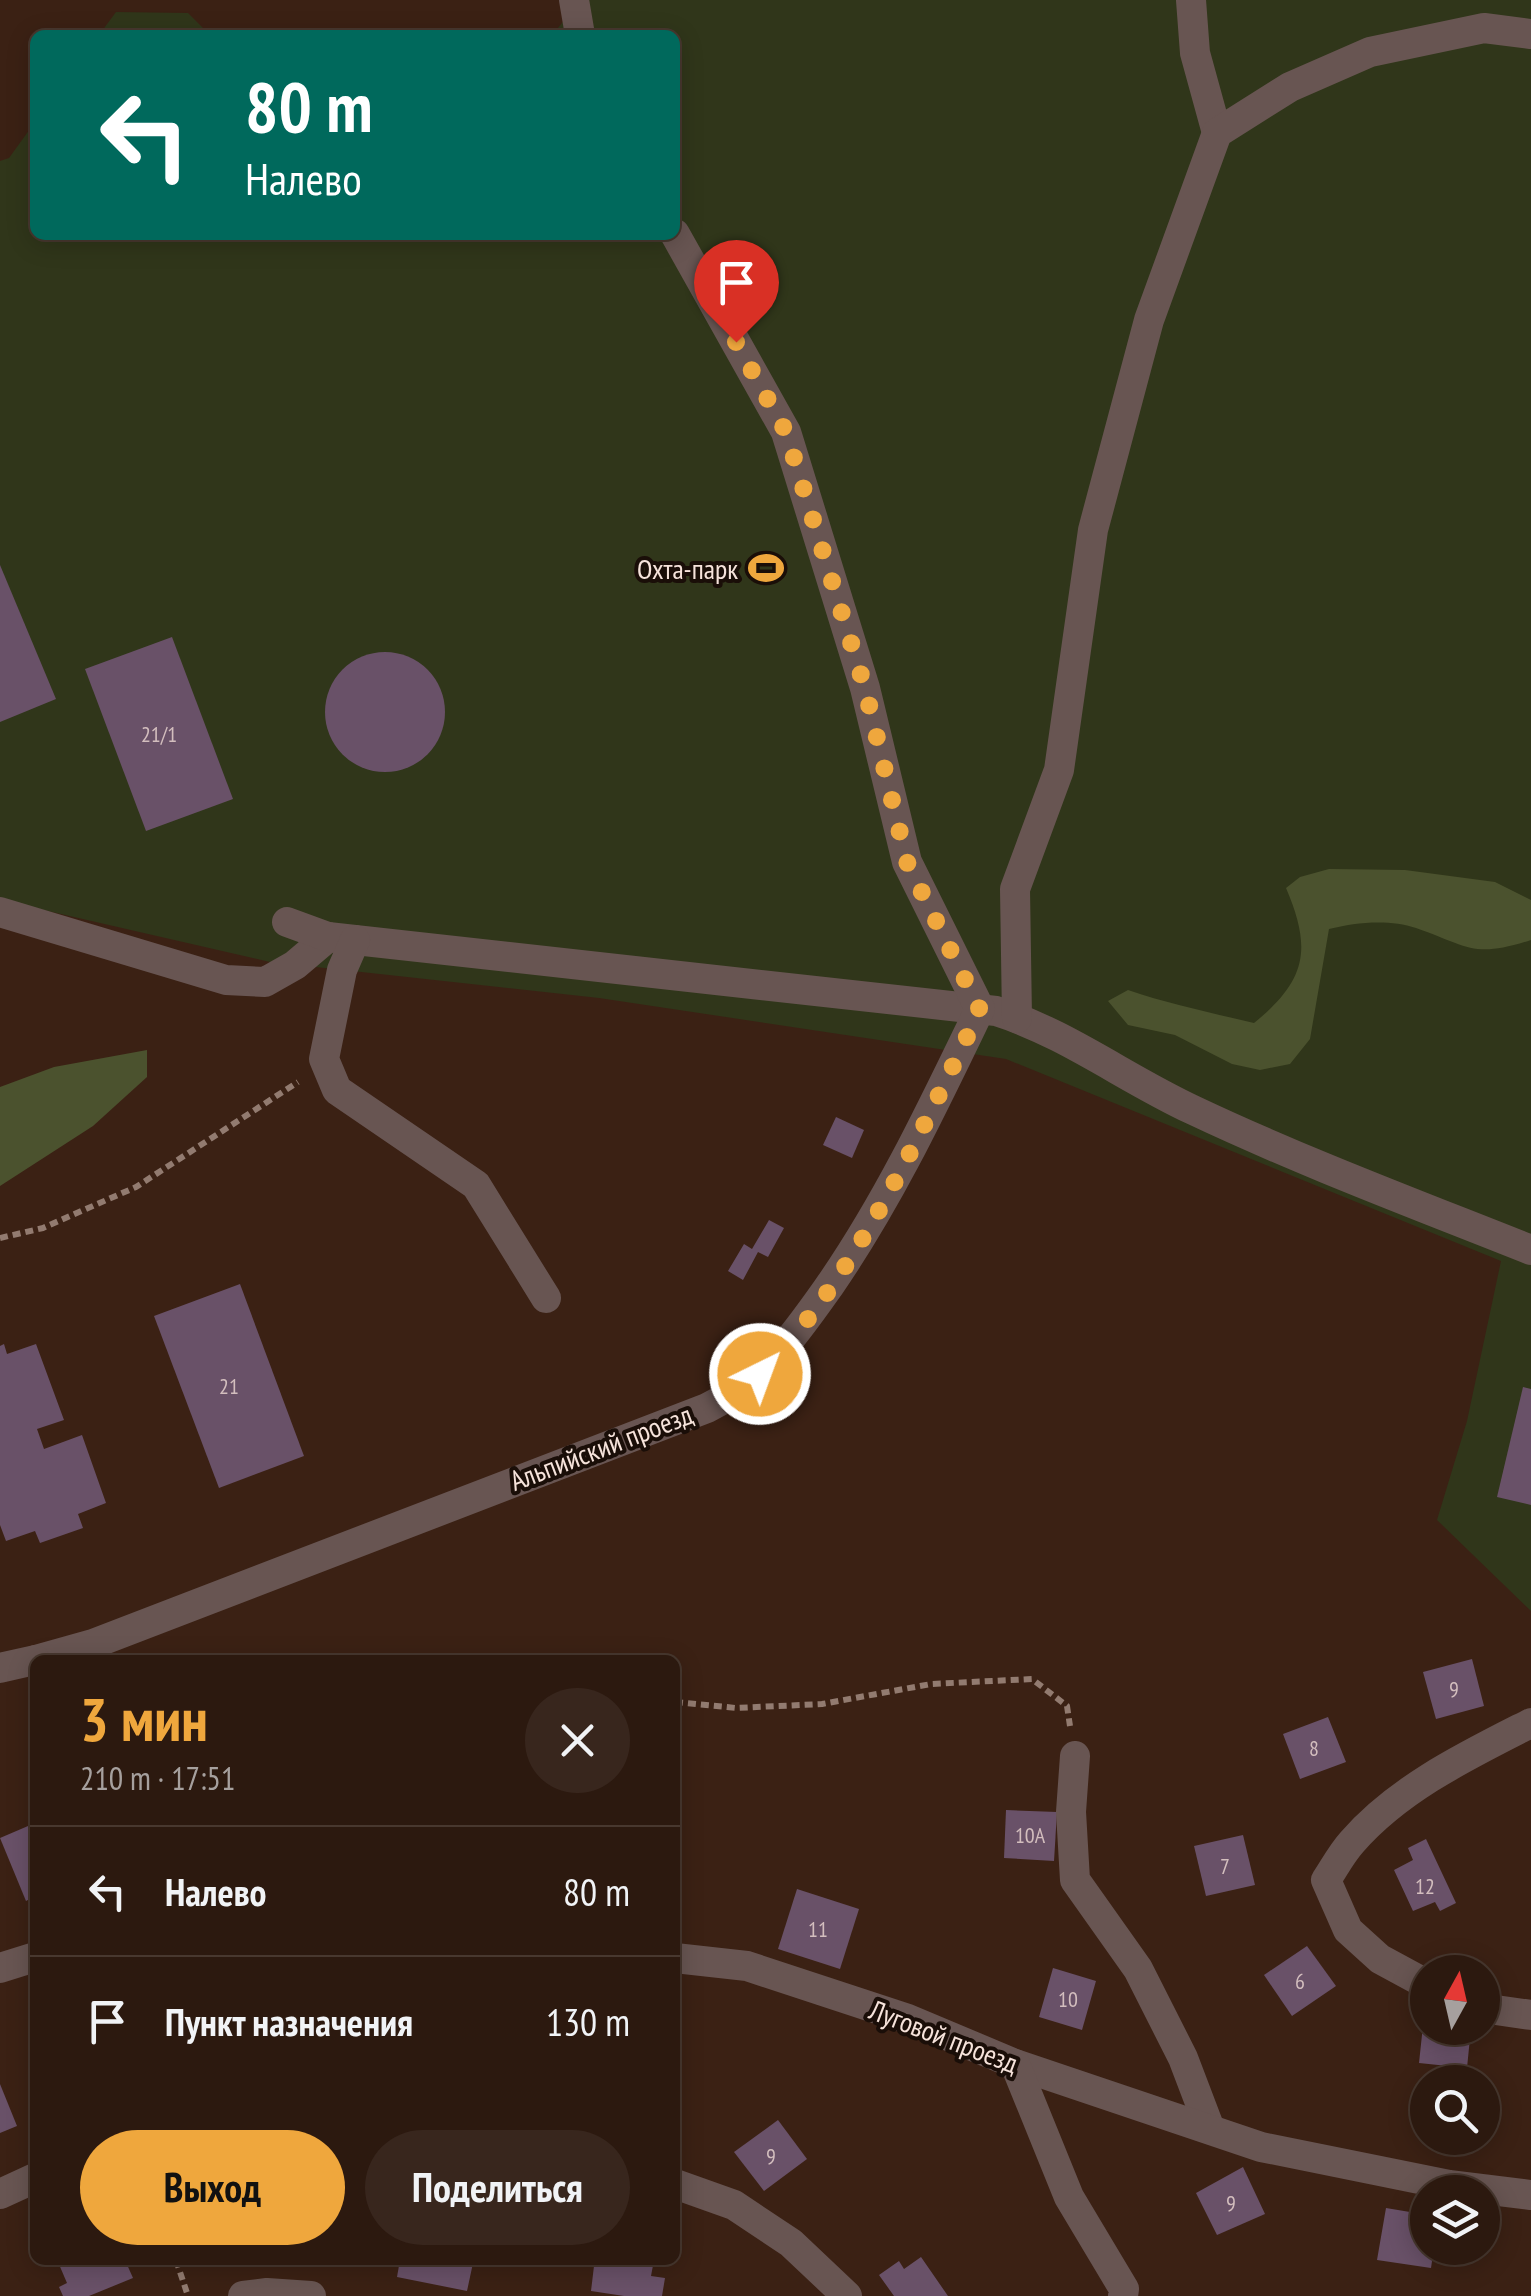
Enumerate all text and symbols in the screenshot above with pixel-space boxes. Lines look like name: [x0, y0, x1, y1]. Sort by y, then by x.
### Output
text: 80 m: [245, 61, 373, 151]
icon: left: [80, 70, 210, 200]
text: Налево: [245, 149, 362, 207]
pin: [694, 240, 779, 343]
icon: arrive: [709, 255, 764, 310]
sports icon: Охта-парк: [747, 549, 785, 587]
place label: Охта-парк: [637, 550, 738, 587]
house number: 21/1: [141, 720, 177, 748]
position arrow: [708, 1322, 812, 1426]
house number: 21: [219, 1372, 239, 1400]
street label: Альпийский проезд: [504, 1395, 698, 1499]
house number: 9: [1449, 1675, 1459, 1703]
text: 3 мин: [80, 1680, 208, 1758]
button: close: [525, 1688, 630, 1793]
house number: 8: [1309, 1734, 1319, 1762]
text: 210 m · 17:51: [80, 1757, 235, 1799]
house number: 10А: [1015, 1821, 1046, 1849]
house number: 7: [1220, 1852, 1230, 1880]
icon: left: [80, 1864, 135, 1919]
text: Налево: [165, 1867, 266, 1916]
text: 80 m: [563, 1867, 630, 1916]
house number: 12: [1415, 1872, 1435, 1900]
house number: 11: [808, 1915, 828, 1943]
north arrow: [1410, 1955, 1500, 2045]
map controls: [1410, 1955, 1500, 2265]
house number: 6: [1295, 1967, 1305, 1995]
house number: 10: [1058, 1985, 1078, 2013]
street label: Луговой проезд: [864, 1990, 1024, 2081]
icon: arrive: [80, 1994, 135, 2049]
text: Пункт назначения: [165, 1997, 413, 2046]
text: 130 m: [546, 1997, 630, 2046]
button: search: [1410, 2065, 1500, 2155]
button: Выход: [80, 2130, 345, 2245]
button: Поделиться: [365, 2130, 630, 2245]
house number: 9: [766, 2142, 776, 2170]
button: layers: [1410, 2175, 1500, 2265]
house number: 9: [1226, 2189, 1236, 2217]

